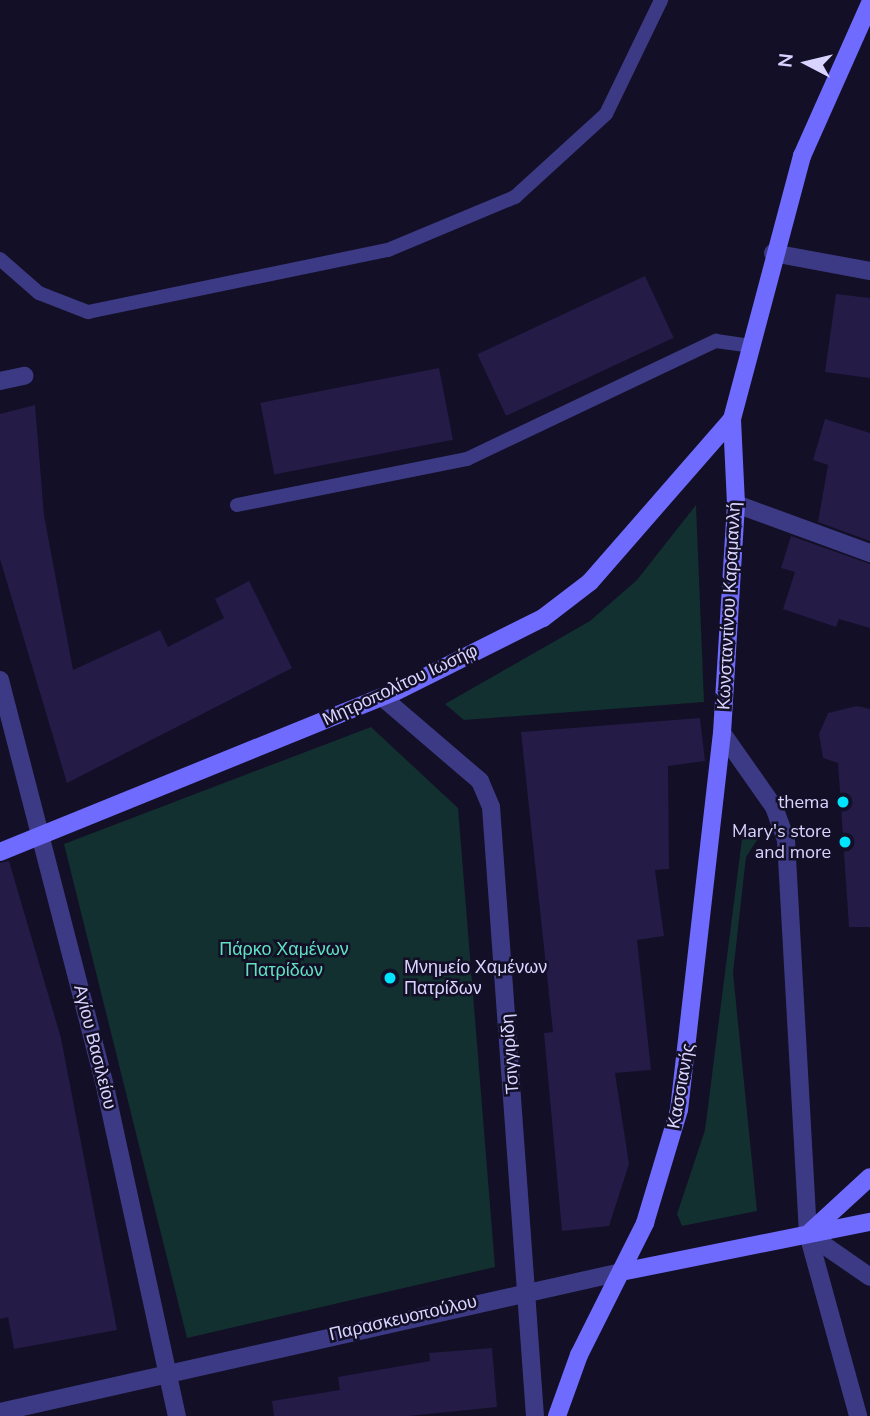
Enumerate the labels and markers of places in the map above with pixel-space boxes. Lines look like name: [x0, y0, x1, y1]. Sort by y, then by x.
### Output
place label: thema: [778, 791, 829, 813]
marker: thema: [835, 794, 851, 810]
place label: Mary's store and more: [732, 821, 831, 864]
marker: Mary's store and more: [837, 834, 853, 850]
place label: Μνημείο Χαμένων Πατρίδων: [404, 957, 547, 1000]
marker: Μνημείο Χαμένων Πατρίδων: [382, 970, 398, 986]

